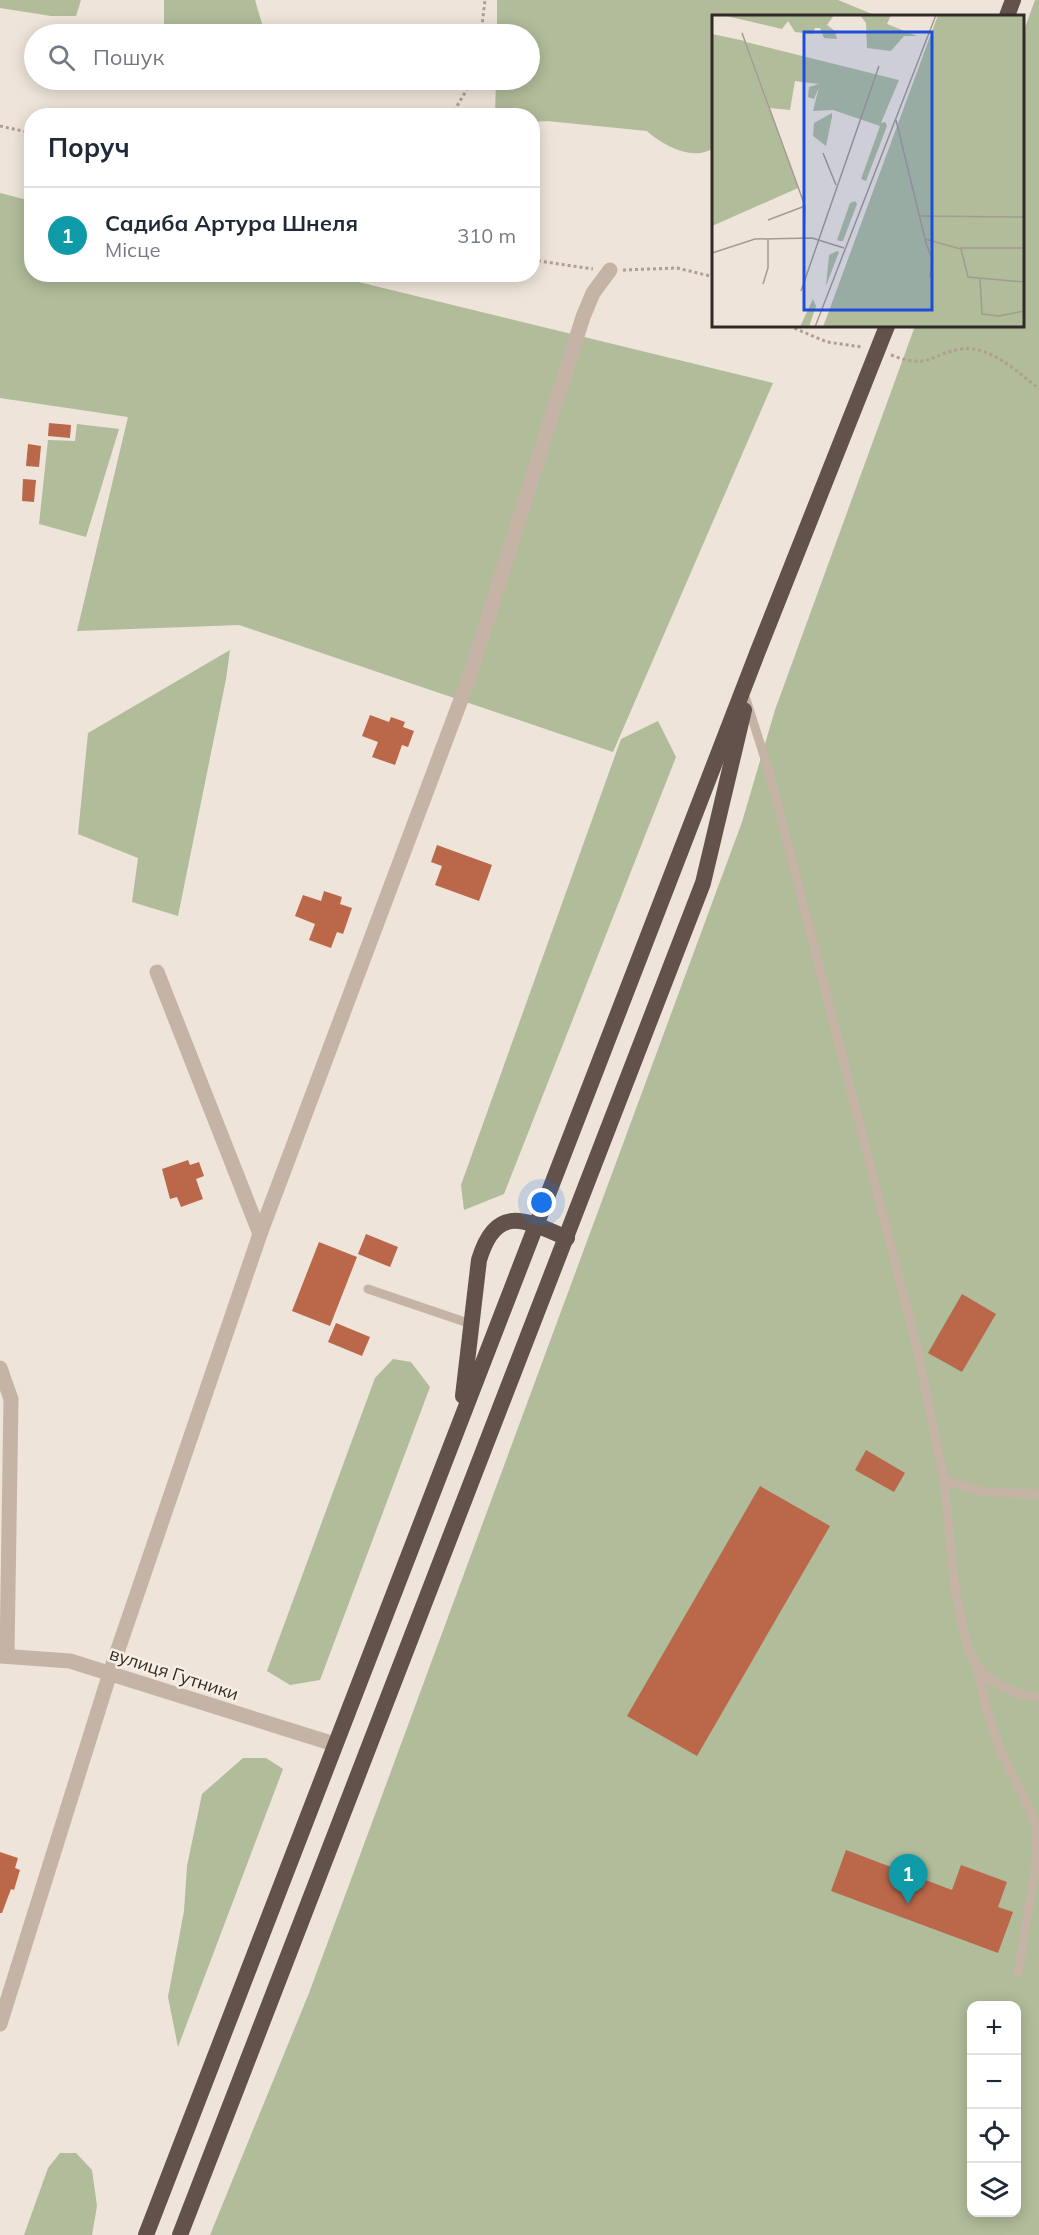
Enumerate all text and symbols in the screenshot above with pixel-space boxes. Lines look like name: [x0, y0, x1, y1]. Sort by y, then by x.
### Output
inset map: [712, 15, 1024, 327]
search box: [24, 24, 540, 90]
icon: search: [45, 41, 78, 74]
text: Пошук: [93, 43, 164, 71]
text: Поруч: [48, 131, 130, 164]
text: Садиба Артура Шнеля: [105, 209, 358, 237]
text: 1: [62, 223, 74, 248]
text: 310 m: [457, 223, 516, 248]
text: Місце: [105, 237, 161, 262]
your location: [527, 1188, 556, 1217]
street label: вулиця Гутники: [107, 1642, 242, 1705]
pin: 1: [888, 1854, 928, 1904]
map controls: [967, 2001, 1021, 2217]
button: +: [967, 2001, 1021, 2055]
button: −: [967, 2055, 1021, 2109]
button: locate: [967, 2109, 1021, 2163]
button: layers: [967, 2163, 1021, 2217]

